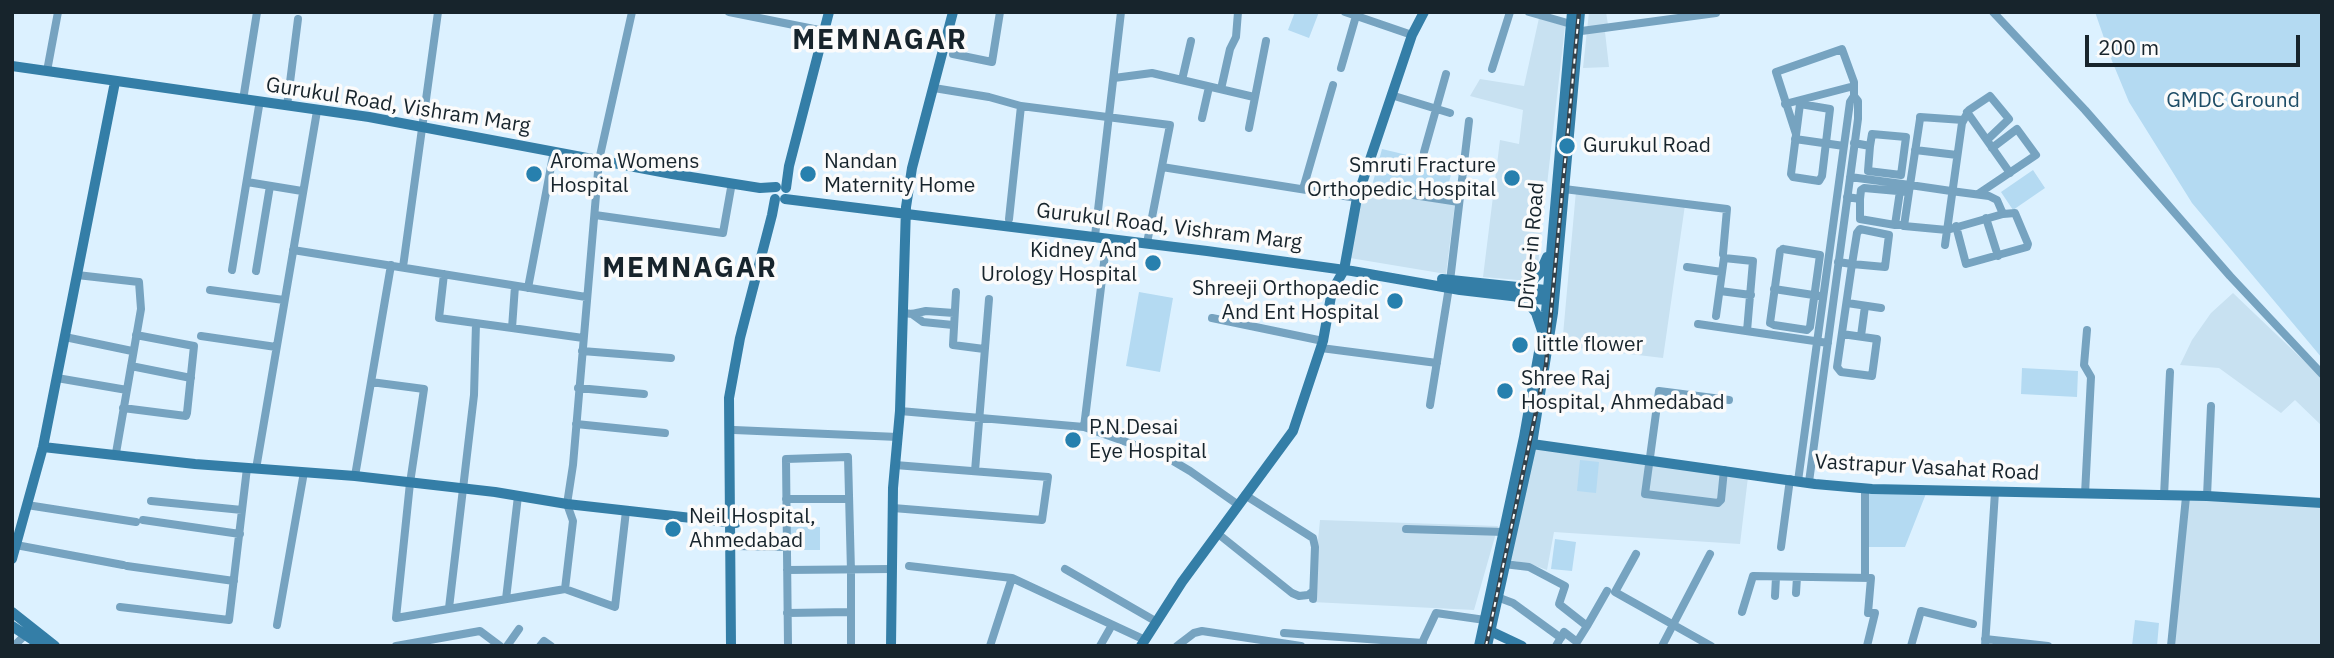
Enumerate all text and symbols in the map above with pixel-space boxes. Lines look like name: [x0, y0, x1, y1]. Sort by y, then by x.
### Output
scale bar: [2089, 21, 2304, 65]
district label: MEMNAGAR: [793, 24, 967, 58]
text: 200 m: [2098, 33, 2159, 61]
street label: Gurukul Road, Vishram Marg: [264, 73, 532, 139]
park label: GMDC Ground: [2166, 88, 2300, 114]
place label: Gurukul Road: [1583, 133, 1711, 159]
marker: Gurukul Road: [1557, 136, 1577, 156]
place label: Aroma Womens Hospital: [550, 149, 699, 199]
place label: Nandan Maternity Home: [824, 149, 975, 199]
place label: Smruti Fracture Orthopedic Hospital: [1307, 153, 1496, 203]
marker: Aroma Womens Hospital: [524, 164, 544, 184]
marker: Nandan Maternity Home: [798, 164, 818, 184]
marker: Smruti Fracture Orthopedic Hospital: [1502, 168, 1522, 188]
street label: Drive-in Road: [1514, 181, 1550, 311]
street label: Gurukul Road, Vishram Marg: [1035, 198, 1303, 256]
place label: Kidney And Urology Hospital: [981, 238, 1137, 288]
district label: MEMNAGAR: [603, 252, 777, 286]
marker: Kidney And Urology Hospital: [1143, 253, 1163, 273]
place label: Shreeji Orthopaedic And Ent Hospital: [1192, 276, 1379, 326]
marker: Shreeji Orthopaedic And Ent Hospital: [1385, 291, 1405, 311]
place label: little flower: [1536, 332, 1643, 358]
marker: little flower: [1510, 335, 1530, 355]
place label: Shree Raj Hospital, Ahmedabad: [1521, 366, 1725, 416]
marker: Shree Raj Hospital, Ahmedabad: [1495, 381, 1515, 401]
place label: P.N.Desai Eye Hospital: [1089, 415, 1207, 465]
marker: P.N.Desai Eye Hospital: [1063, 430, 1083, 450]
street label: Vastrapur Vasahat Road: [1814, 450, 2040, 486]
place label: Neil Hospital, Ahmedabad: [689, 504, 816, 554]
marker: Neil Hospital, Ahmedabad: [663, 519, 683, 539]

